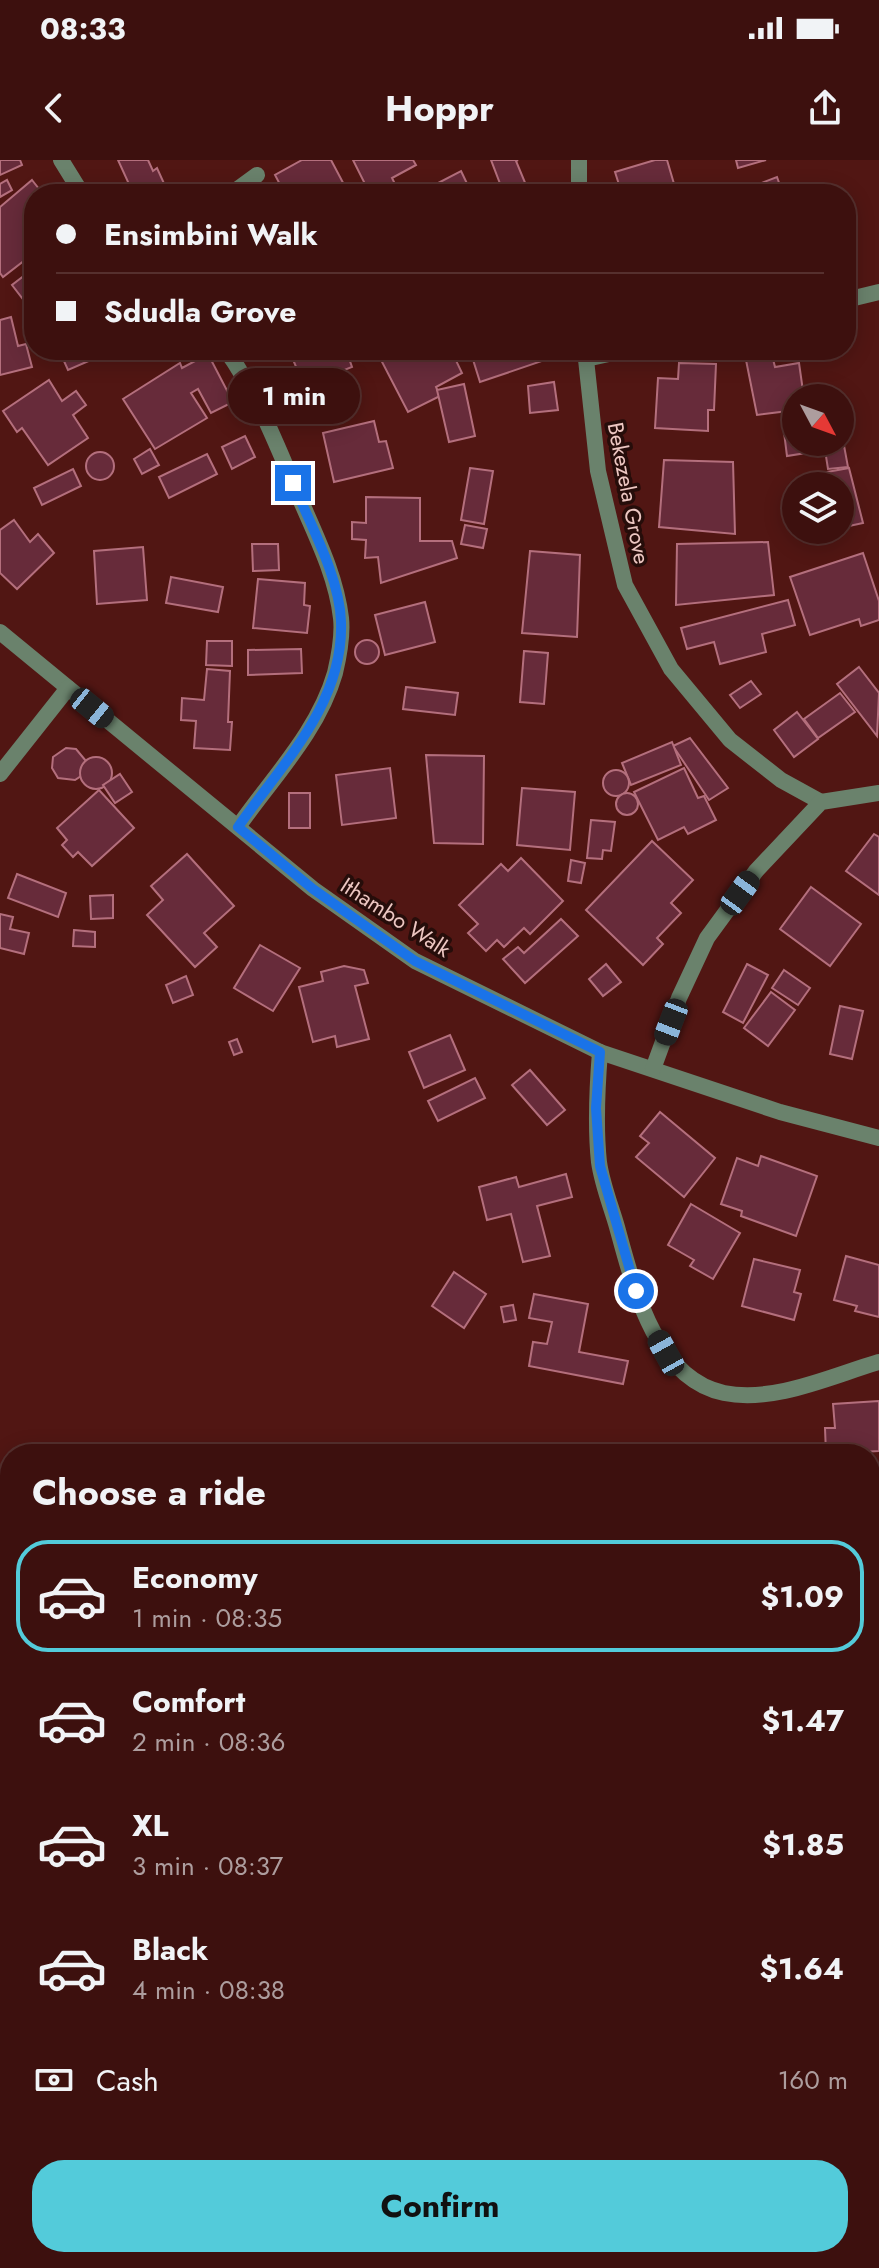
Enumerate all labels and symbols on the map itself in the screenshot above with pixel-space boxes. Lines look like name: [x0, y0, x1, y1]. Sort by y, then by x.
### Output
callout: 1 min: [227, 367, 359, 423]
north arrow: [782, 384, 854, 456]
street label: Bekezela Grove: [600, 419, 658, 567]
route end: [275, 465, 311, 501]
car: [66, 684, 118, 732]
car: [716, 867, 764, 919]
street label: Ithambo Walk: [334, 869, 458, 965]
car: [651, 995, 691, 1049]
route start: [618, 1273, 654, 1309]
car: [644, 1326, 688, 1380]

